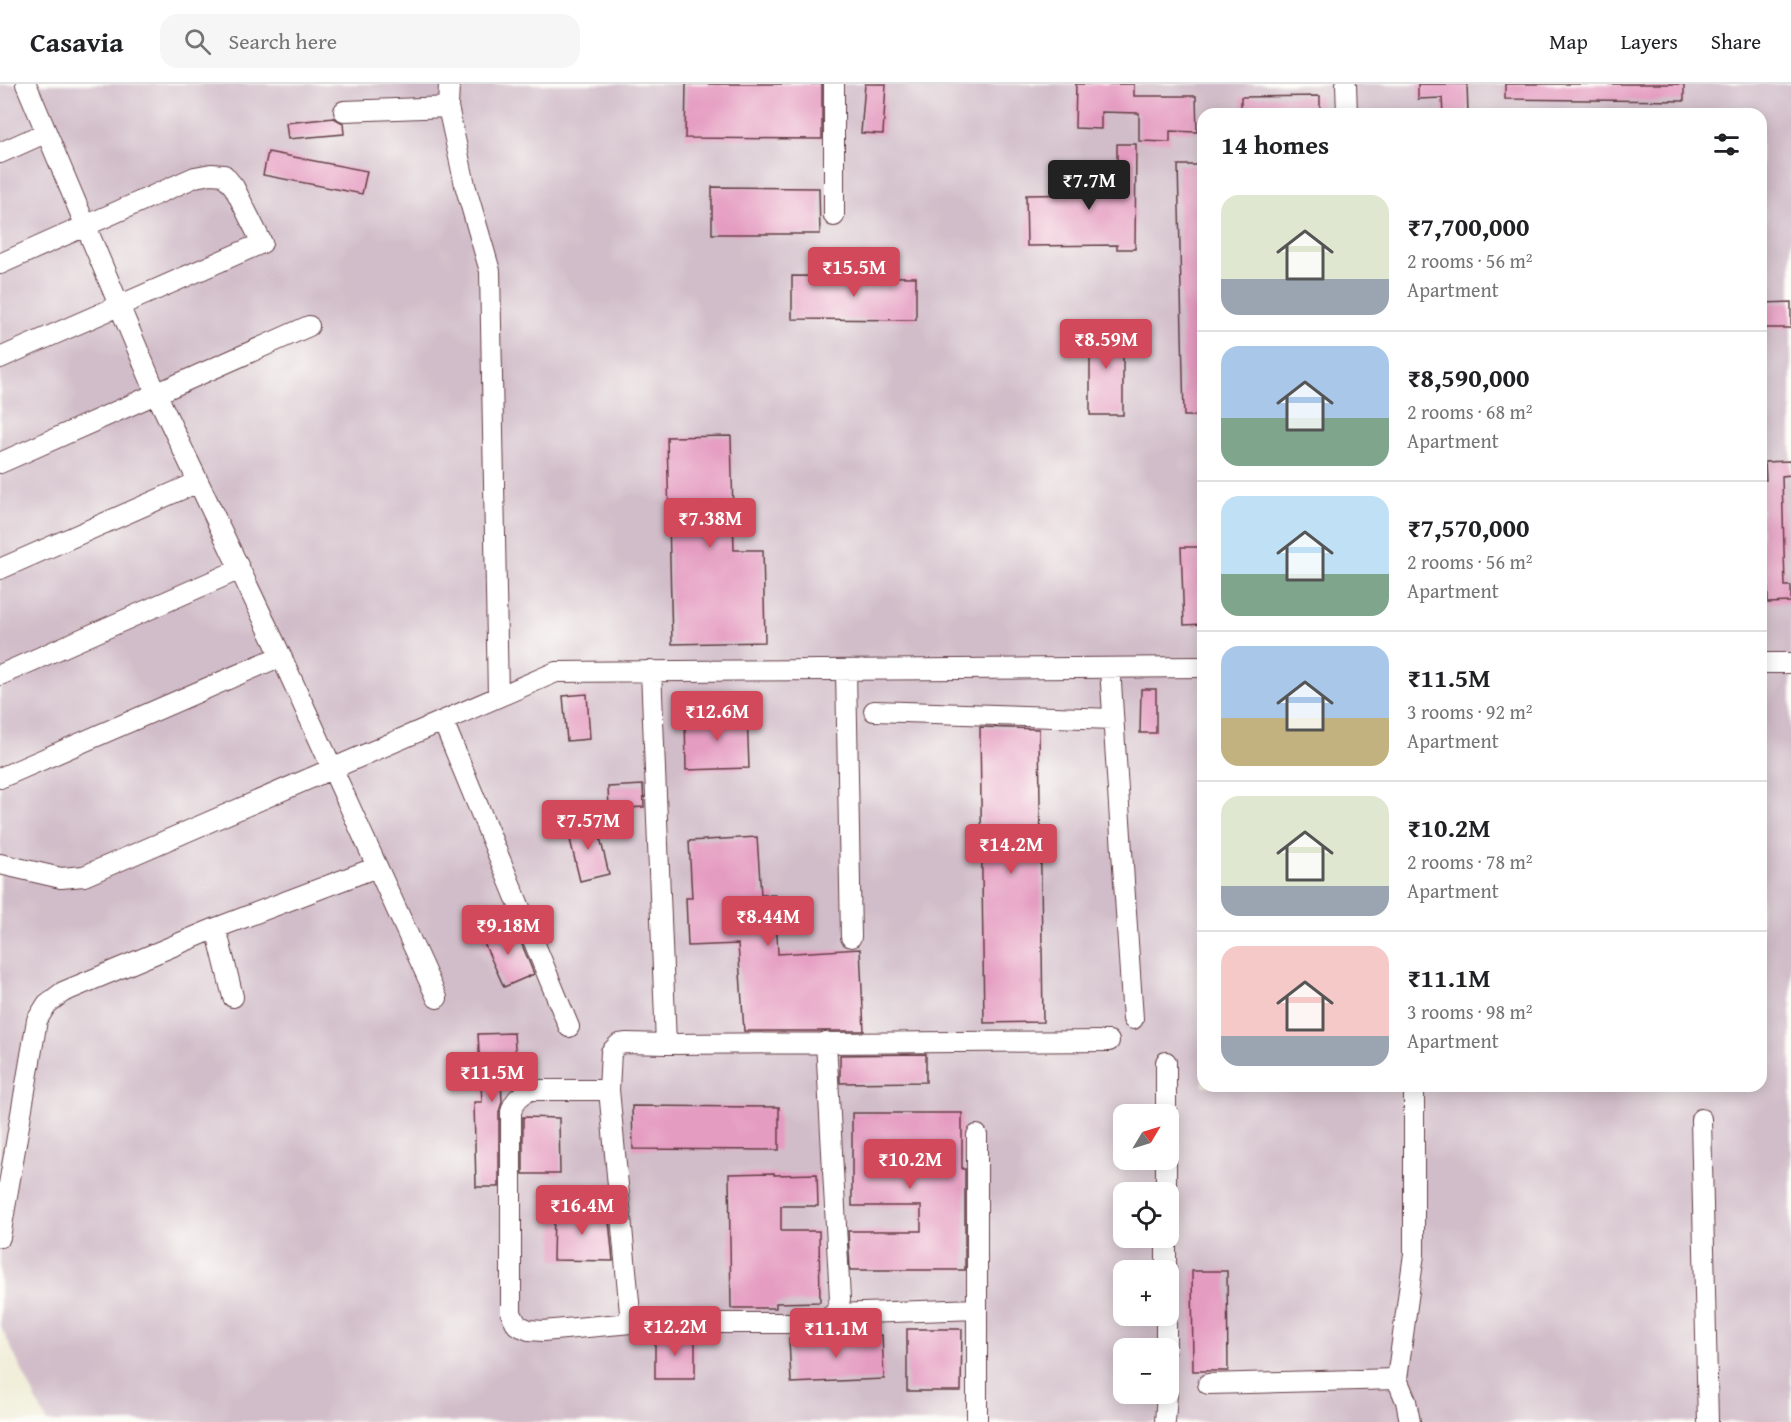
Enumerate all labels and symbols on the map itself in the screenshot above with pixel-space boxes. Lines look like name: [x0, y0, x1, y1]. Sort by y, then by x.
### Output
pin: ₹7.7M: [1047, 160, 1131, 211]
pin: ₹15.5M: [805, 247, 903, 298]
pin: ₹8.59M: [1057, 319, 1155, 370]
pin: ₹7.38M: [661, 498, 759, 549]
pin: ₹12.6M: [668, 691, 766, 742]
pin: ₹7.57M: [539, 800, 637, 851]
pin: ₹14.2M: [962, 824, 1060, 875]
pin: ₹8.44M: [719, 896, 817, 947]
pin: ₹9.18M: [459, 905, 557, 956]
pin: ₹11.5M: [443, 1052, 541, 1103]
north arrow: [1113, 1104, 1179, 1170]
pin: ₹10.2M: [861, 1139, 959, 1190]
pin: ₹16.4M: [533, 1185, 631, 1236]
pin: ₹12.2M: [626, 1306, 724, 1357]
pin: ₹11.1M: [787, 1308, 885, 1359]

